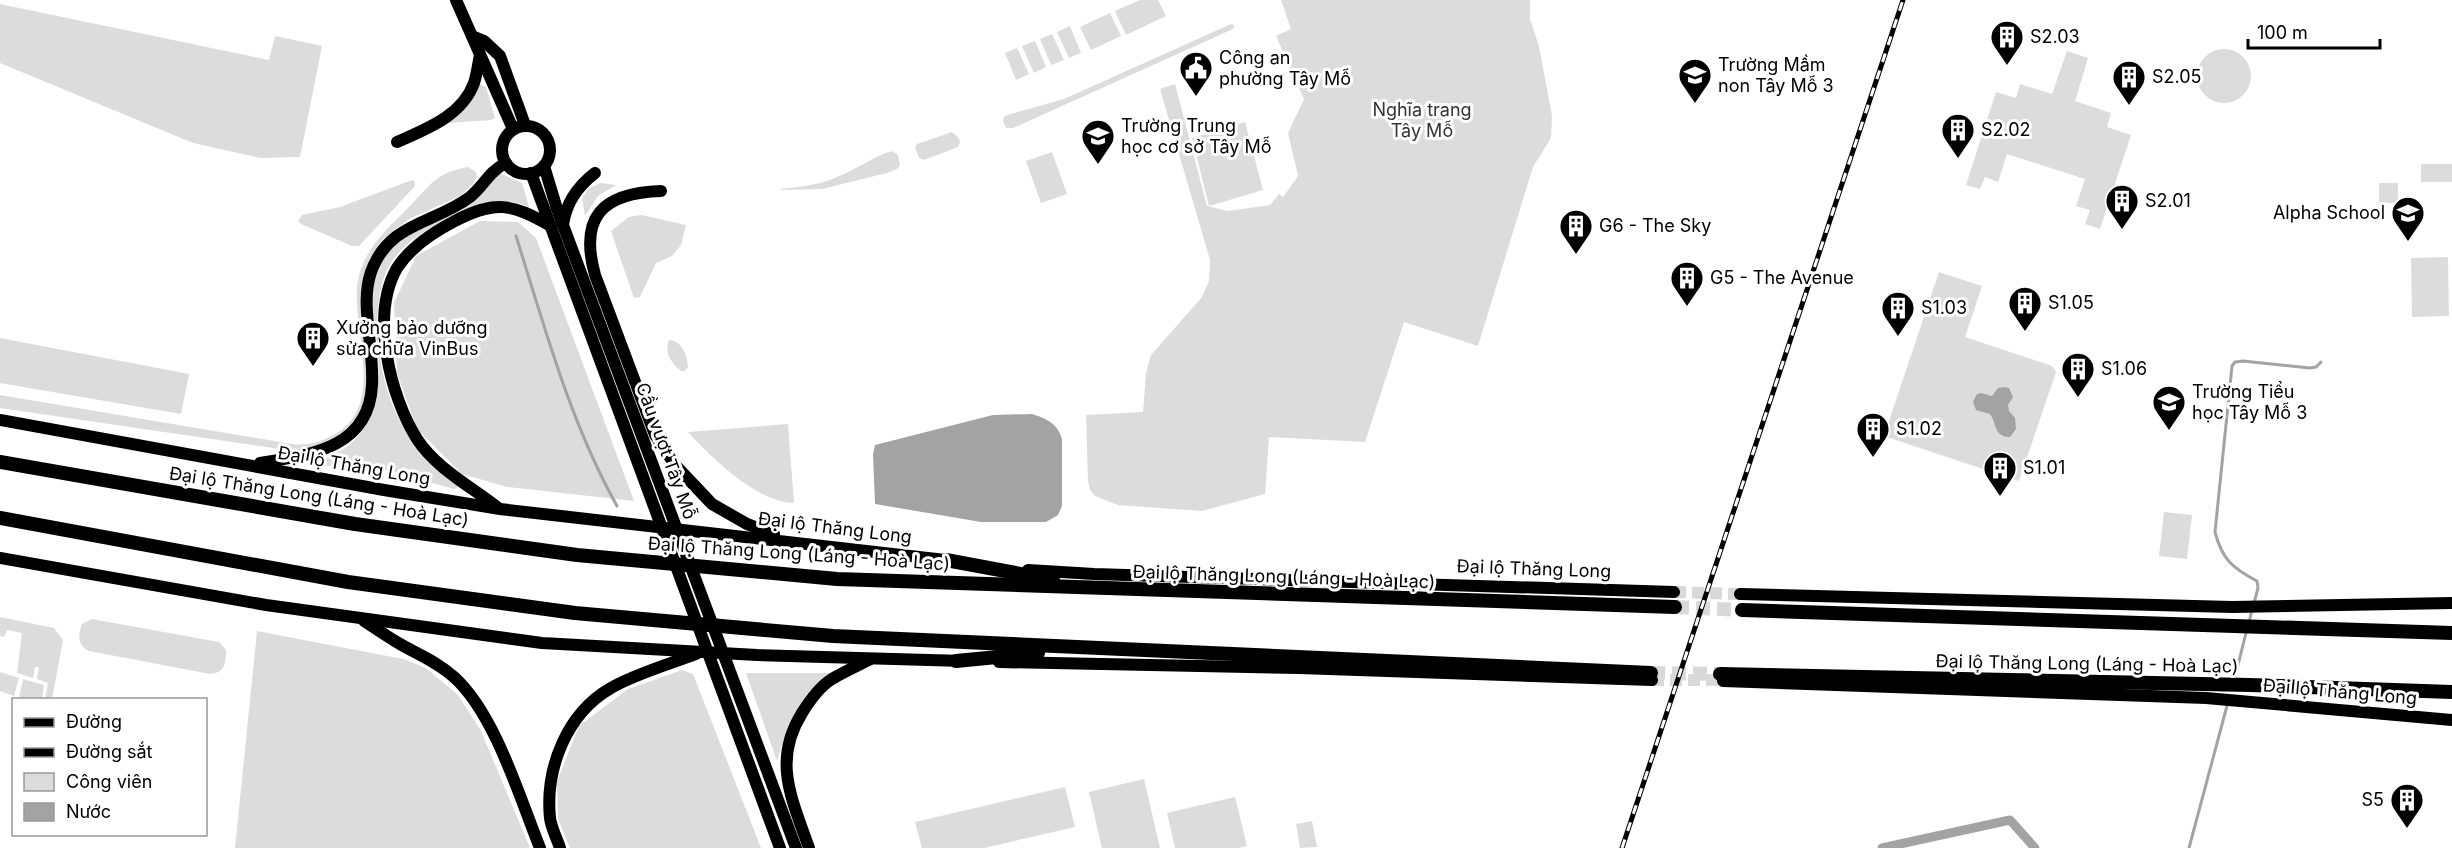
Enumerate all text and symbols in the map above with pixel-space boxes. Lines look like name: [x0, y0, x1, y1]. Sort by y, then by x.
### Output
scale bar: [2248, 12, 2380, 50]
building icon: S2.03: [1989, 19, 2025, 66]
text: 100 m: [2257, 22, 2308, 43]
place label: S2.03: [2030, 26, 2080, 47]
place label: Công an phường Tây Mỗ: [1219, 47, 1351, 89]
public building icon: Công an phường Tây Mỗ: [1178, 50, 1214, 97]
place label: Trường Mầm non Tây Mỗ 3: [1718, 54, 1834, 96]
school or university icon: Trường Mầm non Tây Mỗ 3: [1677, 57, 1713, 104]
building icon: S2.05: [2111, 59, 2147, 106]
place label: S2.05: [2152, 66, 2202, 87]
park label: Nghĩa trang Tây Mỗ: [1372, 99, 1472, 141]
building icon: S2.02: [1940, 112, 1976, 159]
place label: Trường Trung học cơ sở Tây Mỗ: [1121, 115, 1272, 157]
school or university icon: Trường Trung học cơ sở Tây Mỗ: [1080, 118, 1116, 165]
place label: S2.02: [1981, 119, 2031, 140]
building icon: S2.01: [2104, 183, 2140, 230]
place label: S2.01: [2145, 190, 2191, 211]
school or university icon: Alpha School: [2390, 195, 2426, 242]
place label: Alpha School: [2273, 202, 2385, 223]
building icon: G6 - The Sky: [1558, 208, 1594, 255]
place label: G6 - The Sky: [1599, 215, 1711, 236]
building icon: G5 - The Avenue: [1669, 260, 1705, 307]
place label: G5 - The Avenue: [1710, 267, 1854, 288]
building icon: S1.05: [2007, 285, 2043, 332]
building icon: S1.03: [1880, 290, 1916, 337]
place label: S1.05: [2048, 292, 2094, 313]
place label: S1.03: [1921, 297, 1967, 318]
place label: Xưởng bảo dưỡng sửa chữa VinBus: [336, 317, 487, 359]
building icon: Xưởng bảo dưỡng sửa chữa VinBus: [295, 320, 331, 367]
building icon: S1.06: [2060, 351, 2096, 398]
place label: S1.06: [2101, 358, 2147, 379]
street label: Cầu vượt Tây Mỗ: [632, 380, 701, 522]
place label: Trường Tiểu học Tây Mỗ 3: [2192, 381, 2307, 423]
school or university icon: Trường Tiểu học Tây Mỗ 3: [2151, 384, 2187, 431]
building icon: S1.02: [1855, 411, 1891, 458]
place label: S1.02: [1896, 418, 1942, 439]
street label: Đại lộ Thăng Long: [276, 442, 432, 489]
building icon: S1.01: [1982, 450, 2018, 497]
place label: S1.01: [2023, 457, 2065, 478]
street label: Đại lộ Thăng Long (Láng - Hoà Lạc): [168, 462, 470, 531]
street label: Đại lộ Thăng Long: [757, 508, 913, 547]
street label: Đại lộ Thăng Long (Láng - Hoà Lạc): [647, 532, 951, 575]
street label: Đại lộ Thăng Long: [1456, 555, 1612, 582]
street label: Đại lộ Thăng Long (Láng - Hoà Lạc): [1132, 561, 1436, 592]
street label: Đại lộ Thăng Long (Láng - Hoà Lạc): [1935, 650, 2239, 677]
street label: Đại lộ Thăng Long: [2262, 674, 2418, 709]
legend: [12, 698, 207, 836]
text: Đường: [66, 711, 122, 732]
text: Đường sắt: [66, 741, 153, 762]
text: Công viên: [66, 771, 152, 792]
building icon: S5: [2389, 782, 2425, 829]
place label: S5: [2362, 789, 2384, 810]
text: Nước: [66, 801, 111, 822]

